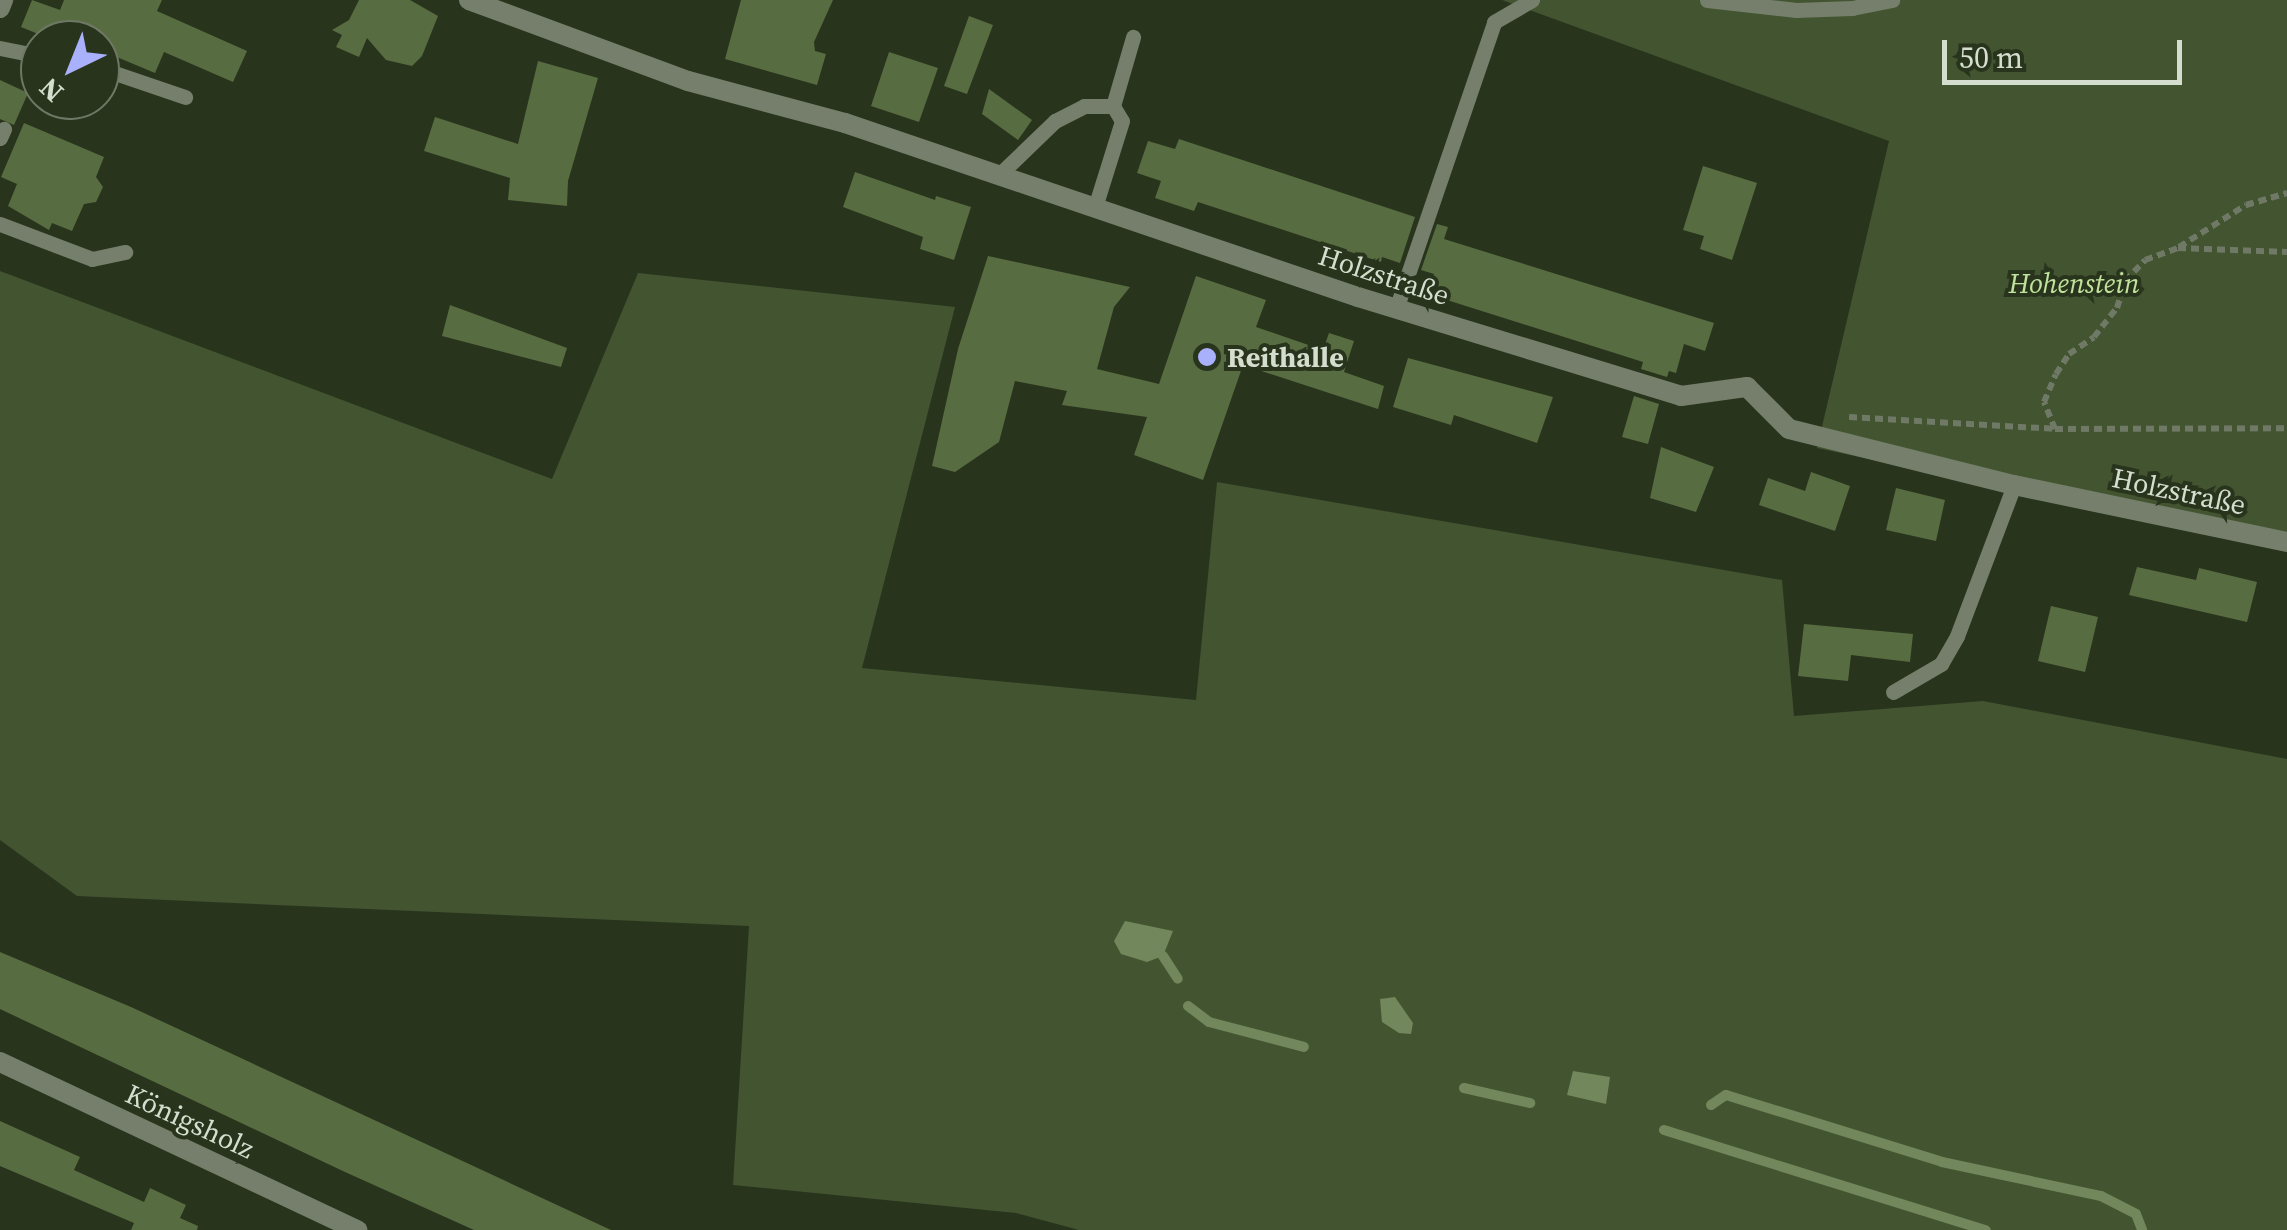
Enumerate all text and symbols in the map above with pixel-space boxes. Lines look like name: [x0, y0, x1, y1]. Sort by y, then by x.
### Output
north arrow: [20, 20, 120, 120]
scale bar: [1947, 20, 2187, 82]
text: 50 m: [1959, 37, 2023, 78]
text: N: [30, 70, 71, 111]
street label: Holzstraße: [1314, 238, 1454, 312]
park label: Hohenstein: [2009, 266, 2139, 300]
place label: Reithalle: [1227, 340, 1344, 374]
marker: Reithalle: [1196, 346, 1218, 368]
street label: Holzstraße: [2109, 460, 2249, 522]
street label: Königsholz: [120, 1077, 260, 1165]

